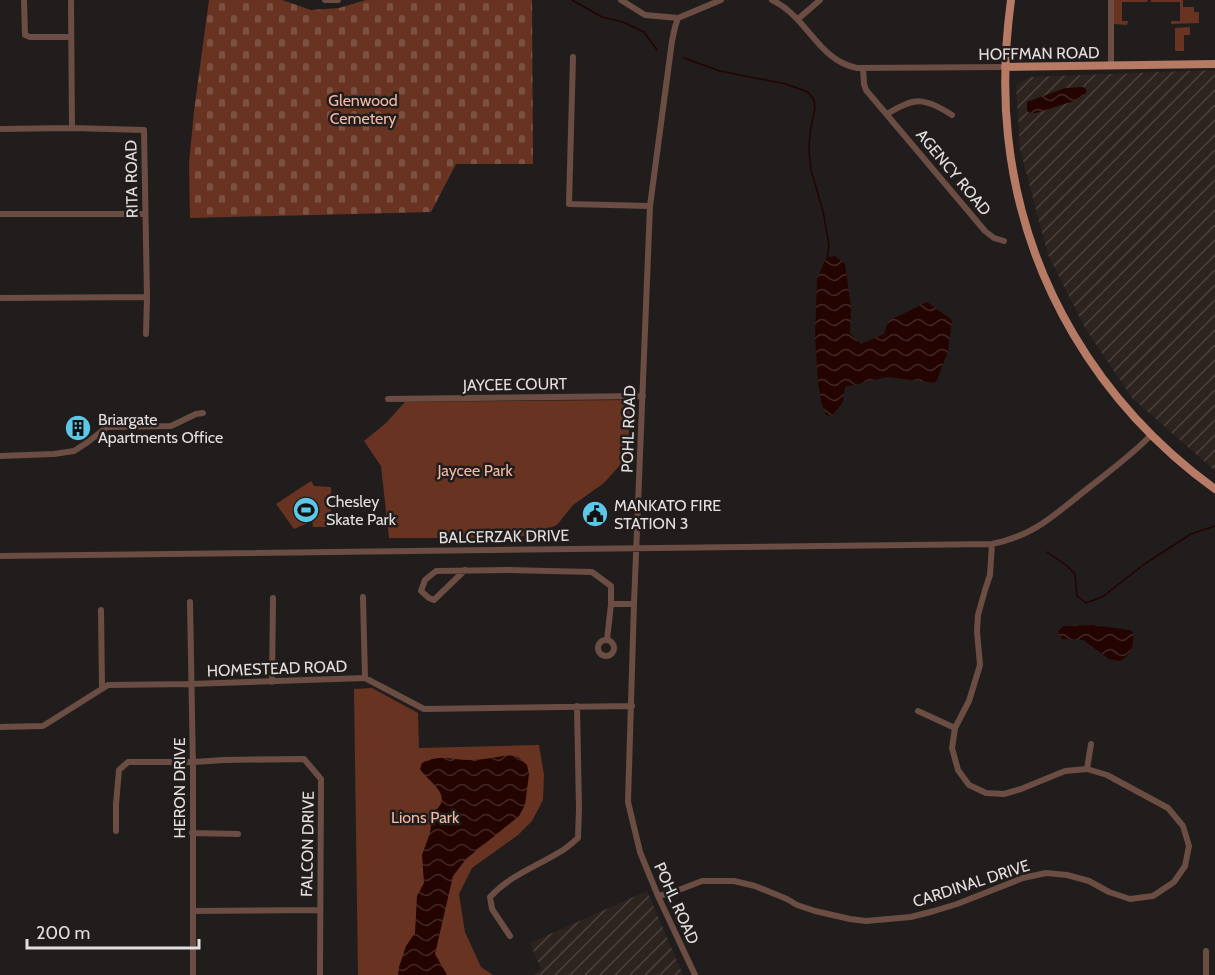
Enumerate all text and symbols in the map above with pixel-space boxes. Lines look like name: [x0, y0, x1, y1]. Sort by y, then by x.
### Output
street label: HOFFMAN ROAD: [978, 43, 1100, 64]
park label: Glenwood Cemetery: [328, 91, 398, 128]
street label: AGENCY ROAD: [912, 125, 995, 219]
street label: RITA ROAD: [121, 140, 142, 218]
street label: JAYCEE COURT: [462, 374, 568, 395]
street label: POHL ROAD: [617, 385, 640, 473]
place label: Briargate Apartments Office: [98, 410, 223, 447]
building icon: Briargate Apartments Office: [63, 413, 93, 443]
park label: Jaycee Park: [436, 461, 513, 480]
place label: Chesley Skate Park: [326, 492, 397, 529]
sports icon: Chesley Skate Park: [291, 495, 321, 525]
place label: MANKATO FIRE STATION 3: [614, 496, 721, 533]
public building icon: MANKATO FIRE STATION 3: [580, 499, 610, 529]
street label: BALCERZAK DRIVE: [439, 526, 570, 547]
street label: HOMESTEAD ROAD: [207, 657, 348, 680]
street label: HERON DRIVE: [170, 737, 189, 838]
street label: FALCON DRIVE: [297, 791, 318, 897]
park label: Lions Park: [391, 808, 460, 827]
street label: CARDINAL DRIVE: [910, 856, 1032, 911]
street label: POHL ROAD: [650, 859, 703, 947]
scale bar: [27, 912, 200, 950]
text: 200 m: [36, 922, 90, 944]

